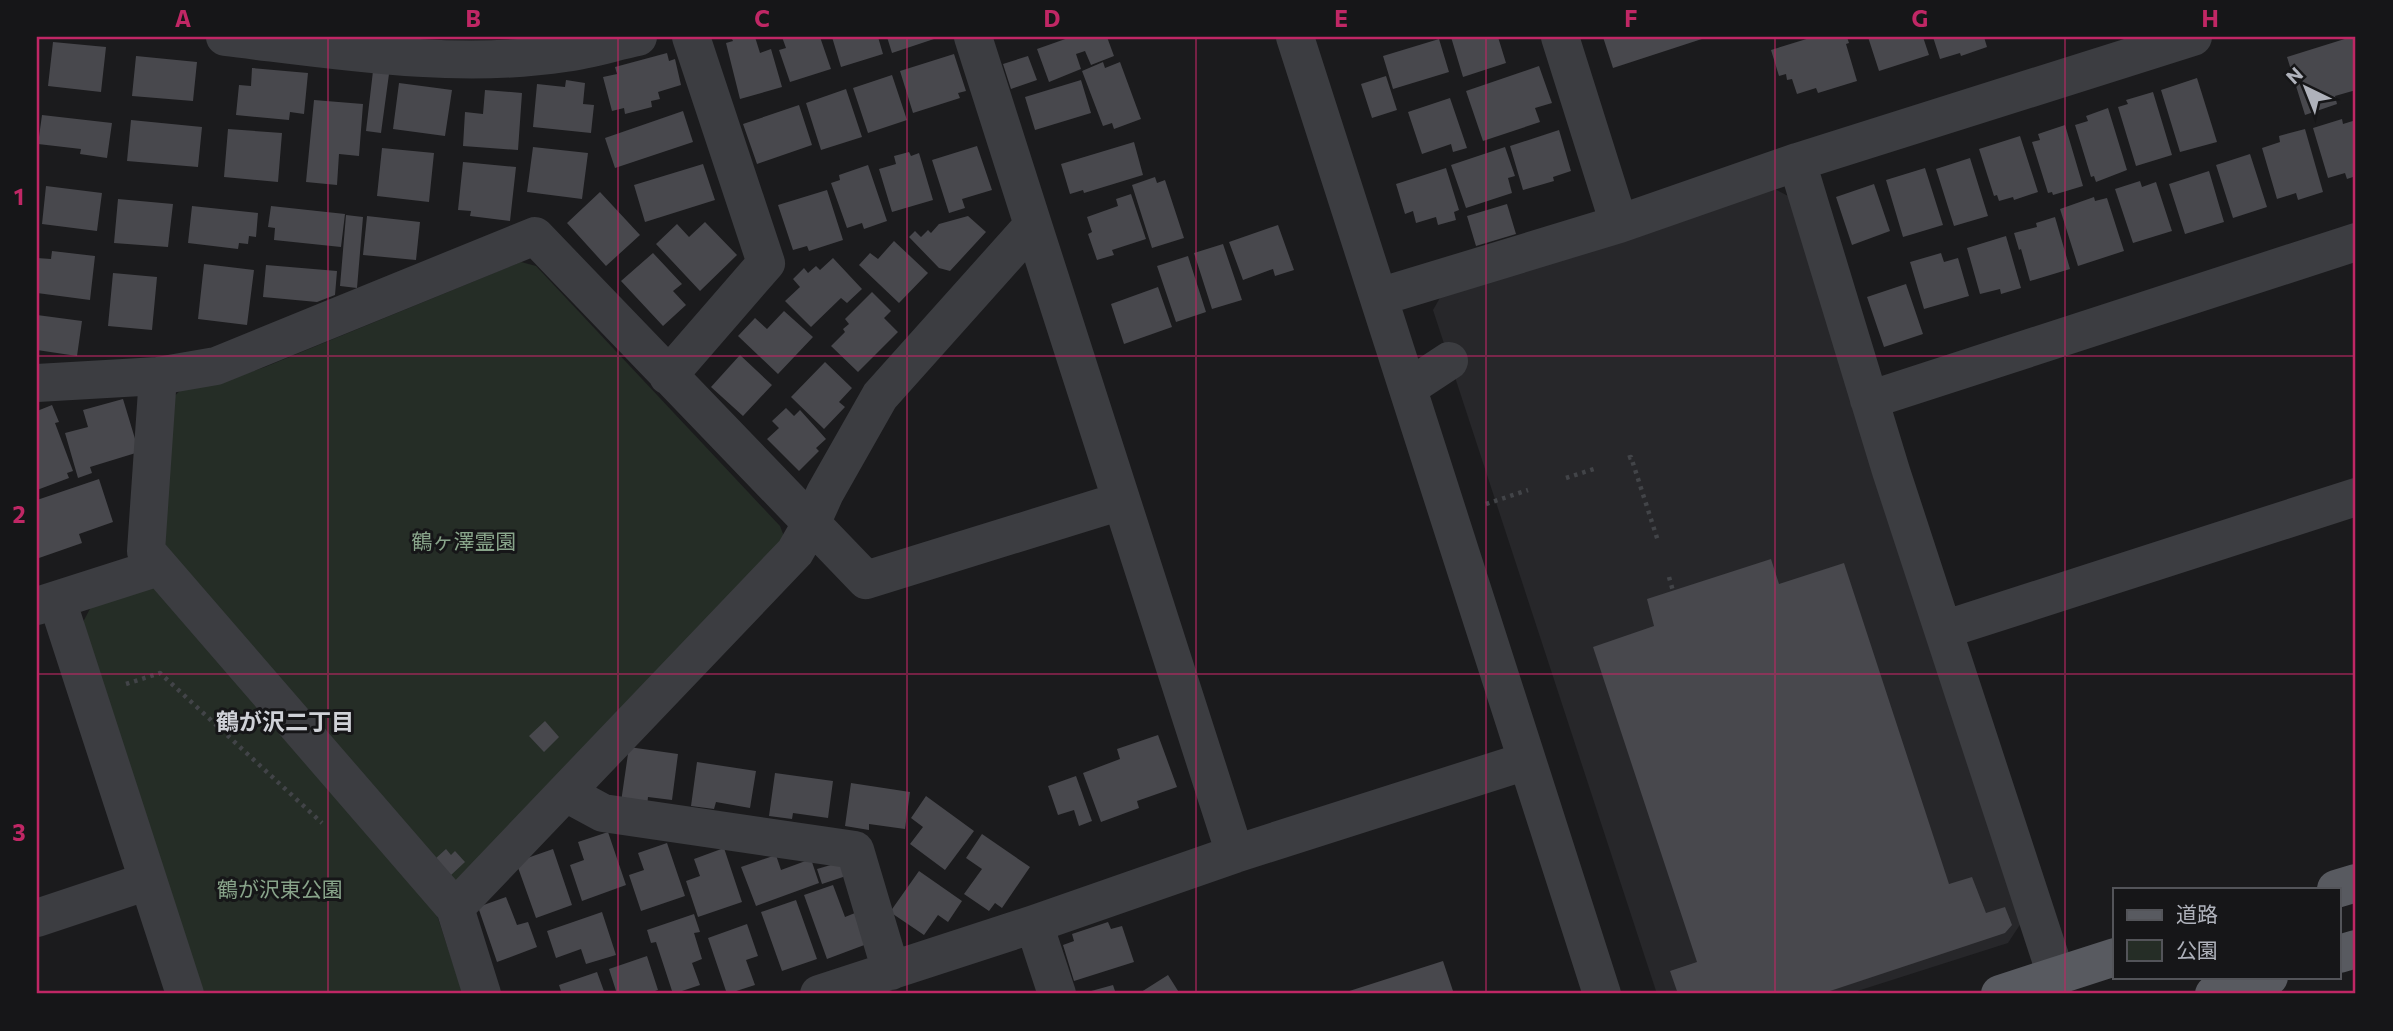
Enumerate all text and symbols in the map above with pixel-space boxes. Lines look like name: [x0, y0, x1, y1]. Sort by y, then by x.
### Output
text: A: [175, 4, 192, 32]
text: B: [465, 4, 481, 32]
text: C: [754, 4, 770, 32]
text: D: [1044, 4, 1061, 32]
text: E: [1334, 4, 1348, 32]
text: F: [1624, 4, 1638, 32]
text: G: [1912, 4, 1928, 32]
text: H: [2201, 4, 2219, 32]
north arrow: [2270, 52, 2340, 122]
text: N: [2281, 62, 2307, 88]
text: 1: [14, 182, 24, 210]
text: 2: [12, 500, 26, 528]
park label: 鶴ヶ澤霊園: [412, 528, 517, 553]
district label: 鶴が沢二丁目: [216, 707, 354, 735]
text: 3: [12, 818, 26, 846]
park label: 鶴が沢東公園: [217, 876, 343, 901]
legend: [2113, 888, 2340, 978]
text: 道路: [2176, 901, 2218, 926]
text: 公園: [2176, 937, 2218, 962]

